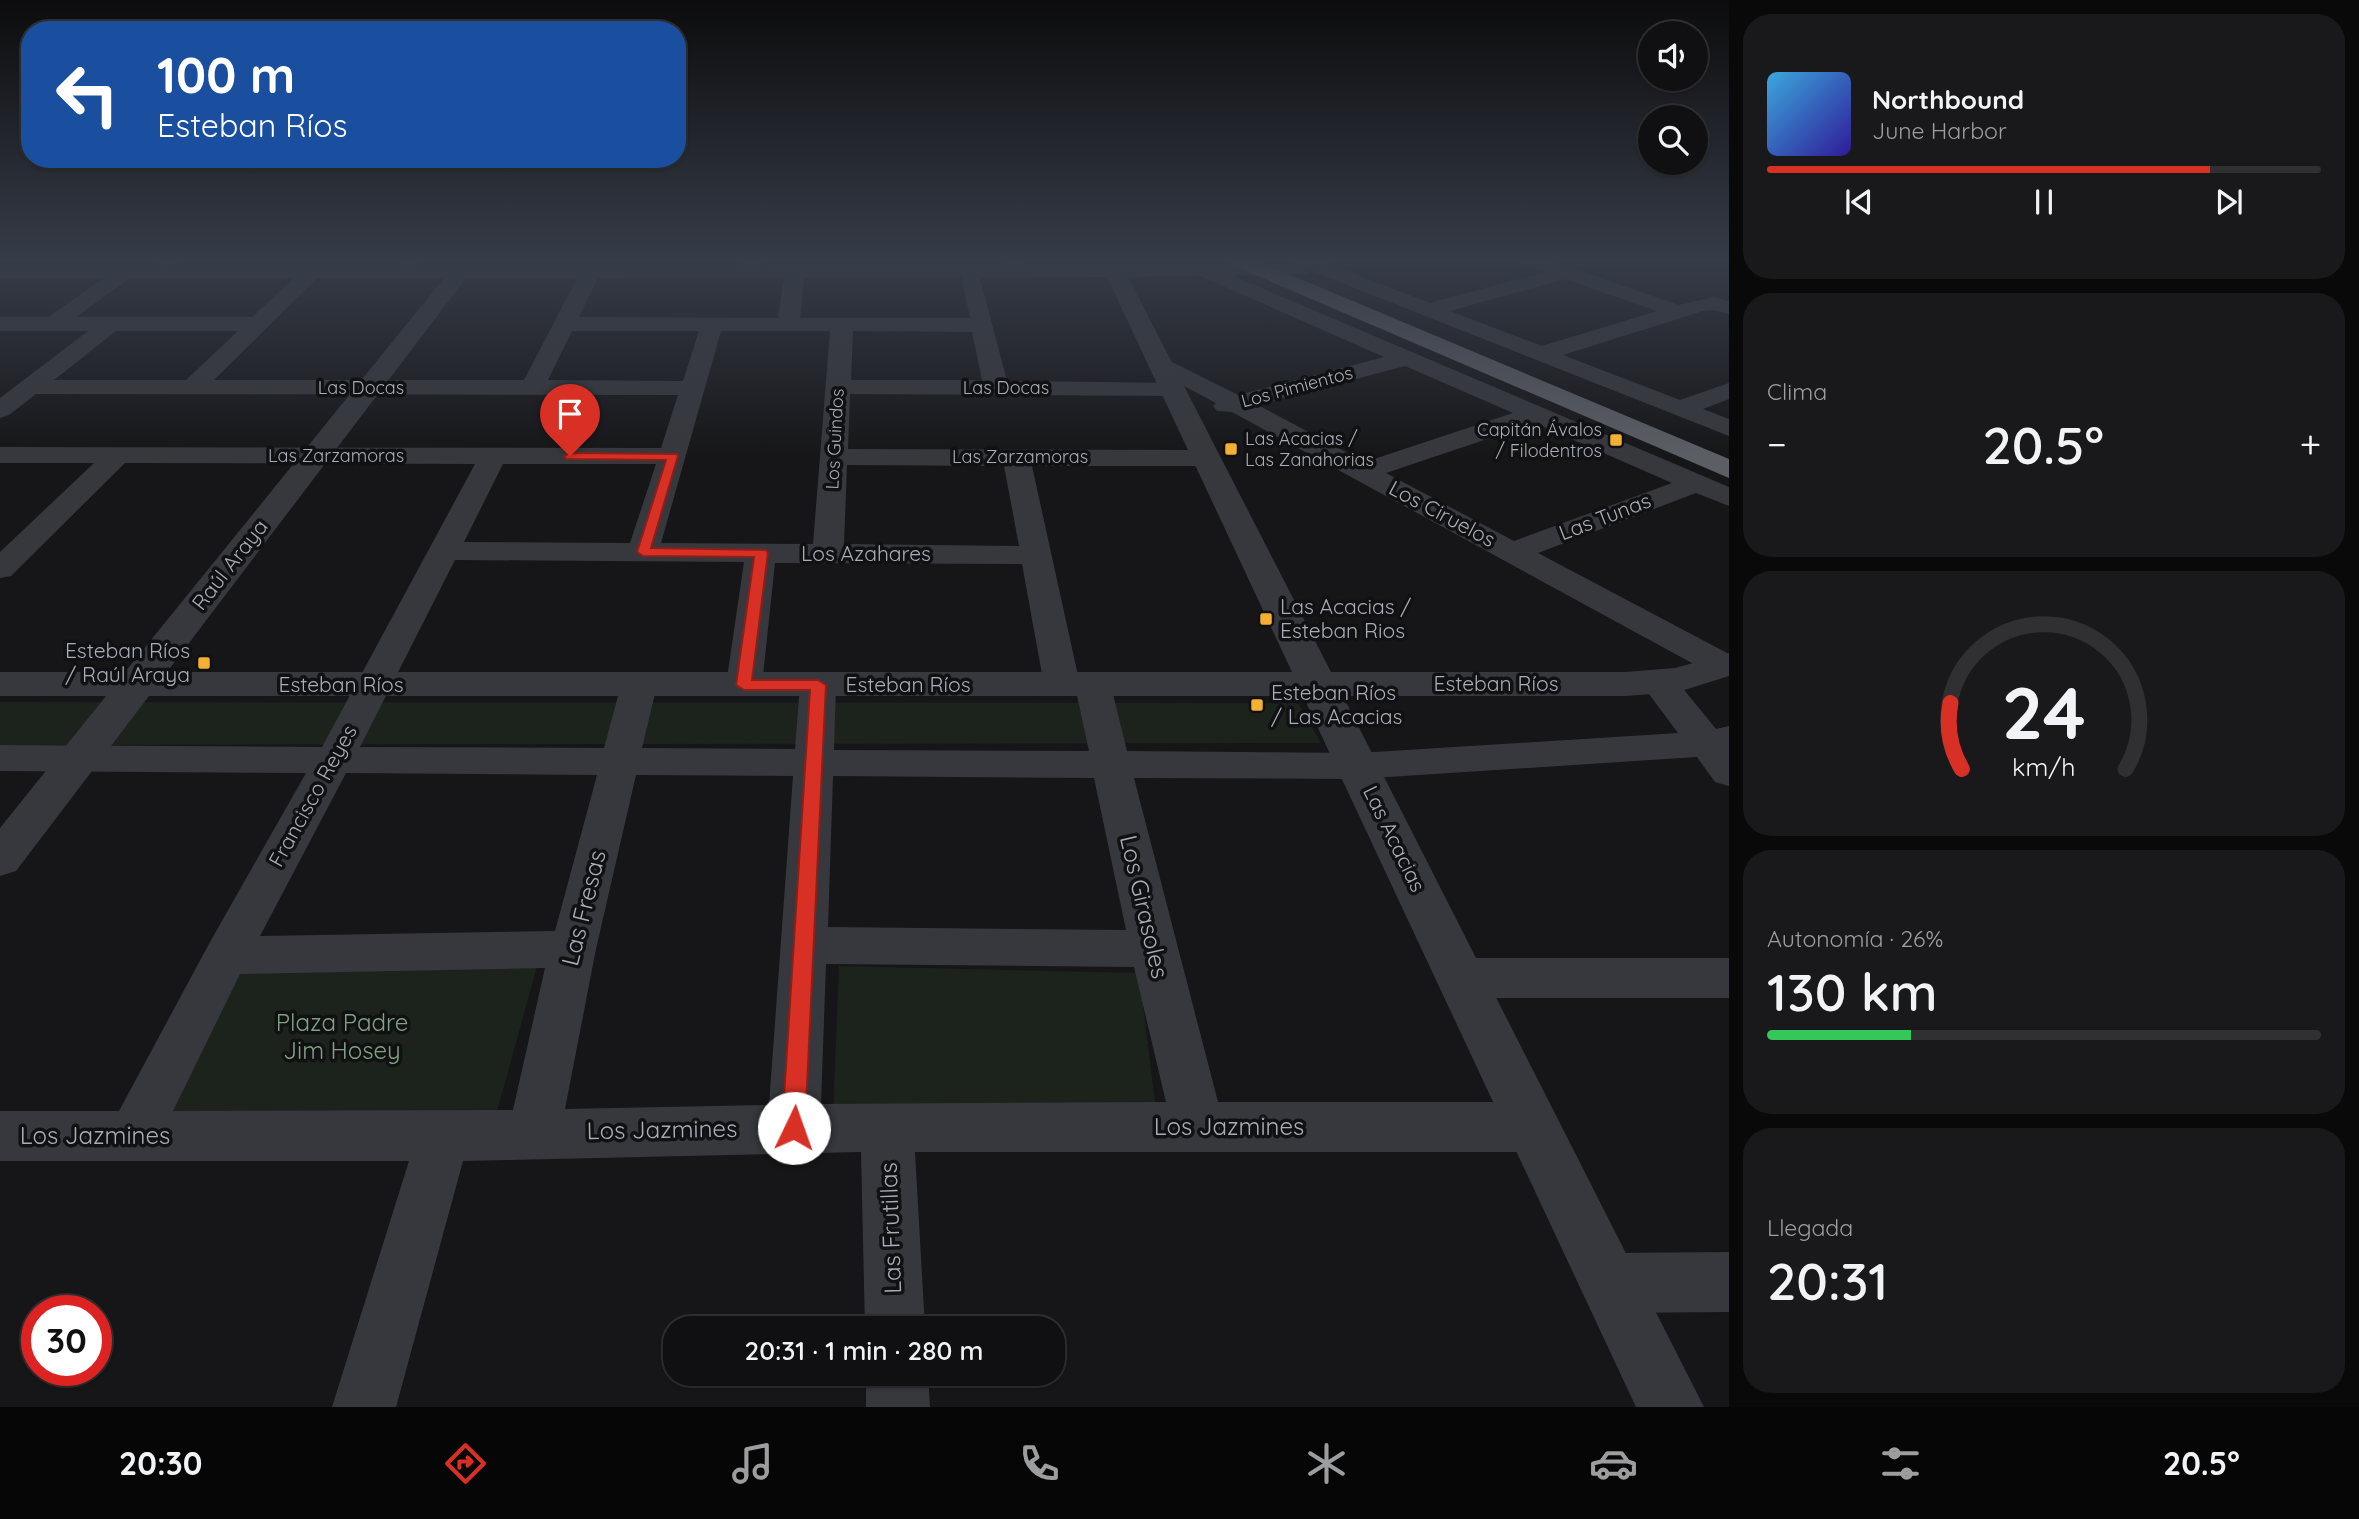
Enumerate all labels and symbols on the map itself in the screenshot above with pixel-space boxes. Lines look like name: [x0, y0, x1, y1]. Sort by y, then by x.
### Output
street label: Los Pimientos: [1239, 361, 1355, 412]
street label: Las Docas: [318, 376, 404, 399]
street label: Las Docas: [963, 376, 1049, 399]
pin: [540, 384, 600, 456]
street label: Los Guindos: [820, 388, 849, 490]
place label: Capitán Ávalos / Filodentros: [1477, 418, 1602, 462]
place label: Las Acacias / Las Zanahorias: [1245, 427, 1374, 471]
marker: Capitán Ávalos / Filodentros: [1608, 432, 1624, 448]
marker: Las Acacias / Las Zanahorias: [1223, 441, 1239, 457]
street label: Las Zarzamoras: [268, 444, 404, 467]
street label: Las Zarzamoras: [952, 445, 1088, 468]
street label: Los Ciruelos: [1385, 474, 1500, 552]
street label: Las Tunas: [1555, 487, 1654, 545]
street label: Raúl Araya: [186, 514, 273, 615]
street label: Los Azahares: [801, 540, 931, 566]
place label: Las Acacias / Esteban Rios: [1280, 593, 1411, 643]
marker: Las Acacias / Esteban Rios: [1258, 611, 1274, 627]
place label: Esteban Ríos / Raúl Araya: [65, 637, 190, 687]
marker: Esteban Ríos / Raúl Araya: [196, 655, 212, 671]
street label: Esteban Ríos: [1433, 670, 1559, 696]
street label: Esteban Ríos: [278, 671, 404, 697]
street label: Esteban Ríos: [845, 671, 971, 697]
place label: Esteban Ríos / Las Acacias: [1271, 679, 1402, 729]
marker: Esteban Ríos / Las Acacias: [1249, 697, 1265, 713]
street label: Francisco Reyes: [262, 720, 362, 871]
street label: Las Acacias: [1358, 781, 1432, 896]
street label: Los Girasoles: [1114, 832, 1176, 981]
street label: Las Fresas: [554, 847, 612, 969]
park label: Plaza Padre Jim Hosey: [276, 1007, 408, 1065]
position arrow: [757, 1091, 831, 1165]
street label: Los Jazmines: [1154, 1111, 1304, 1141]
street label: Los Jazmines: [586, 1113, 738, 1145]
street label: Los Jazmines: [20, 1120, 170, 1150]
street label: Las Frutillas: [873, 1162, 907, 1294]
speed limit sign: 30: [21, 1295, 112, 1386]

